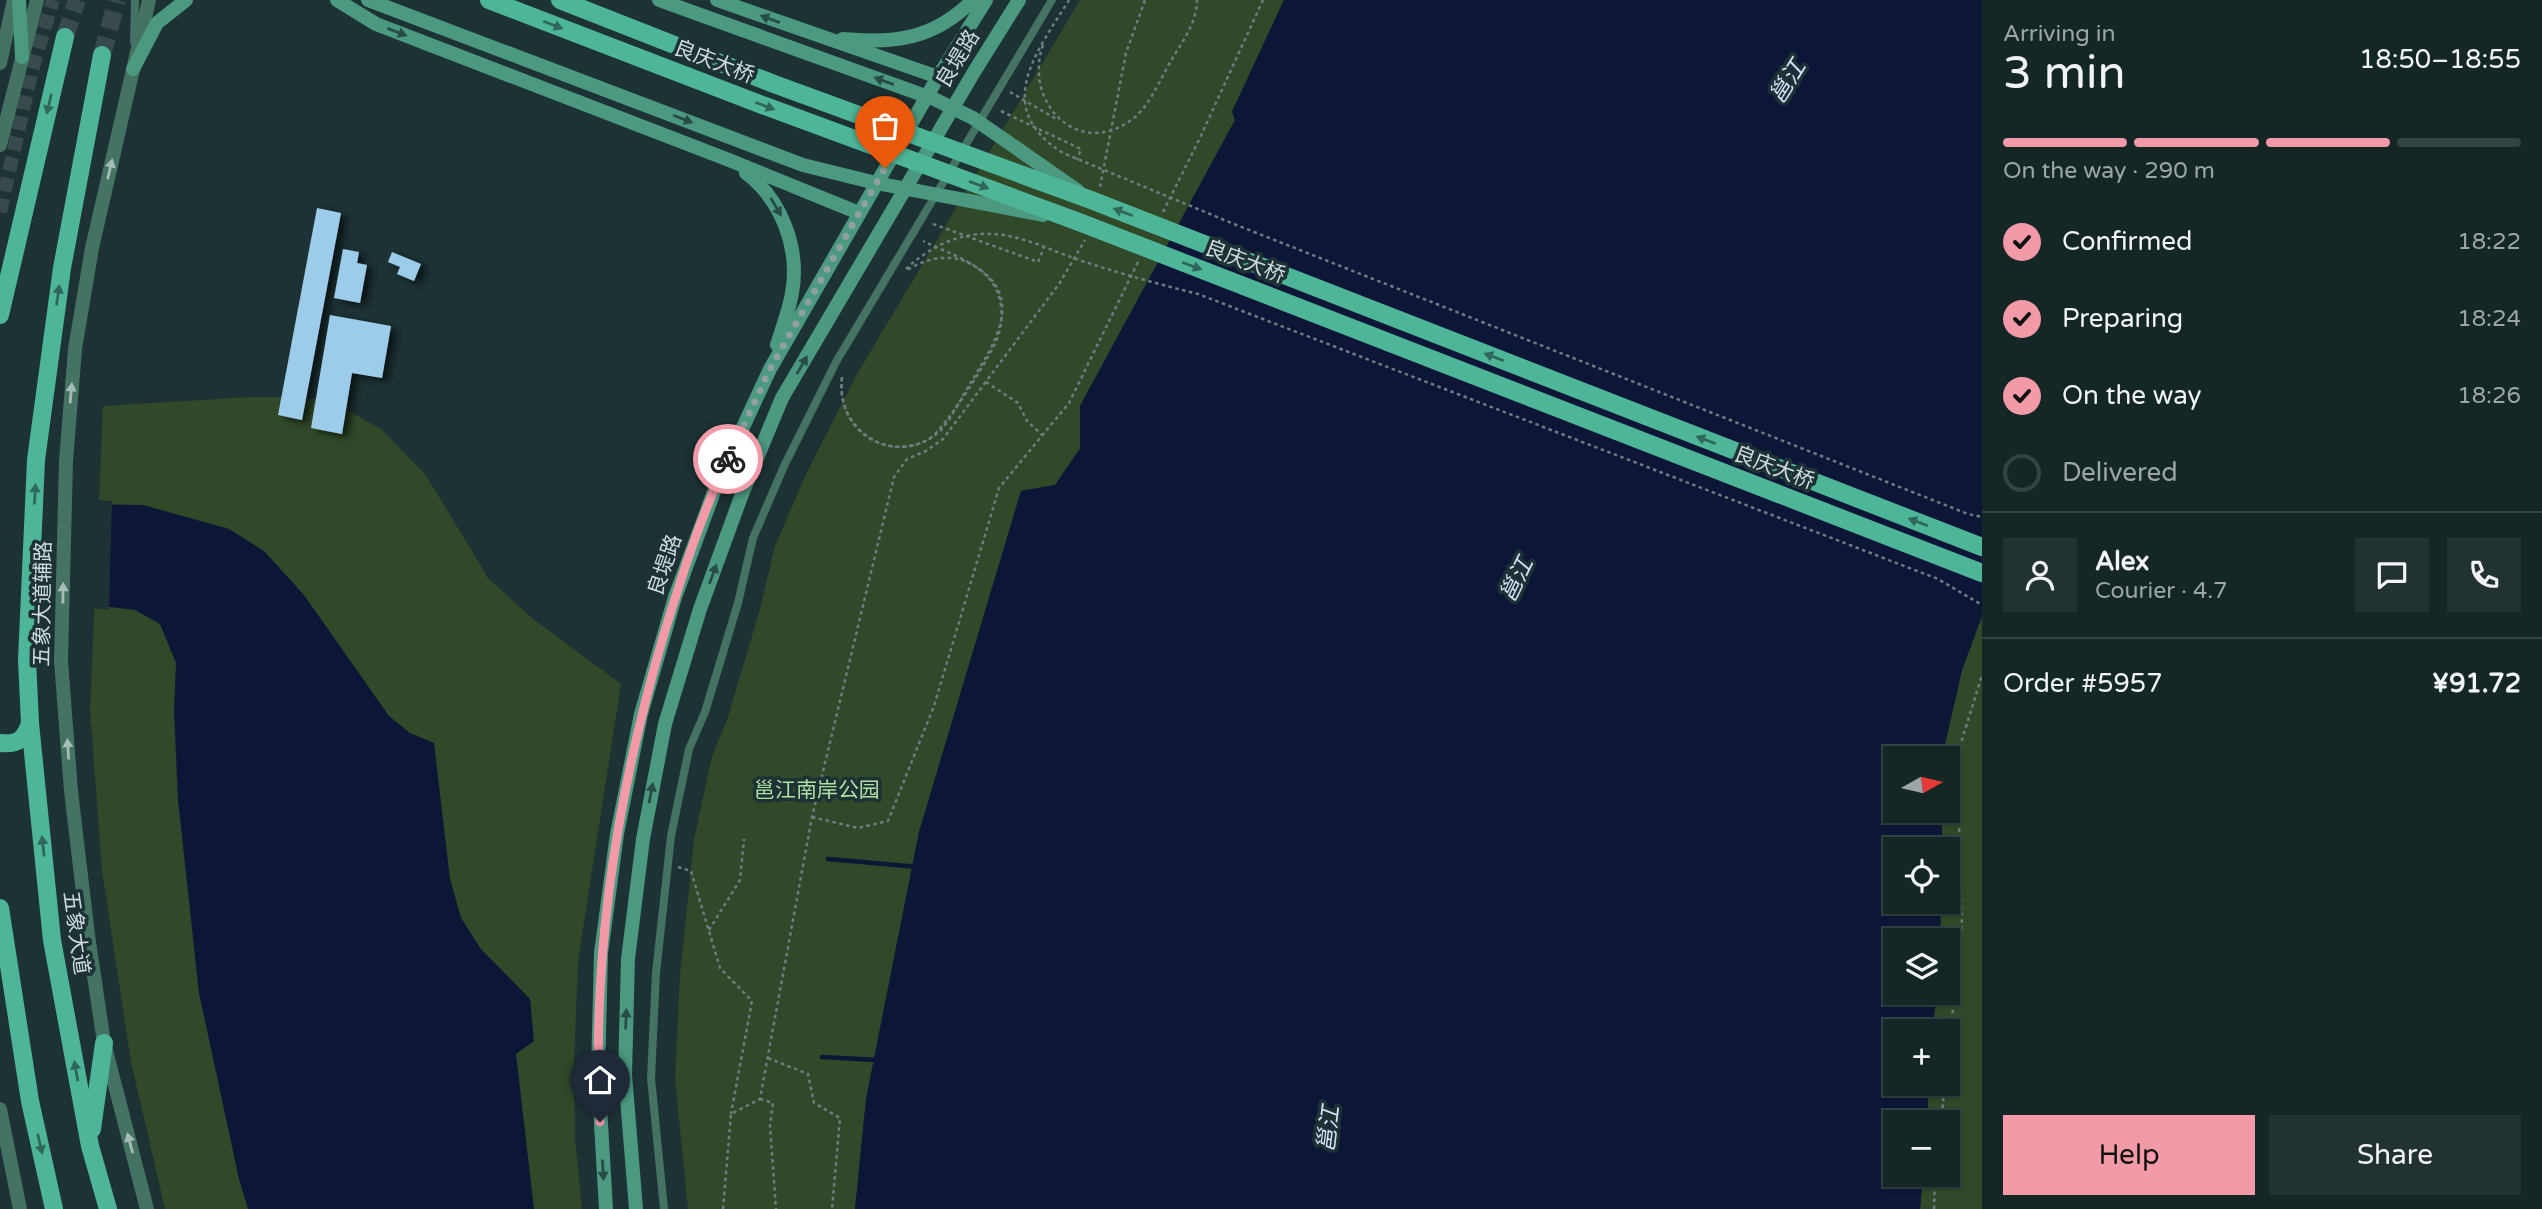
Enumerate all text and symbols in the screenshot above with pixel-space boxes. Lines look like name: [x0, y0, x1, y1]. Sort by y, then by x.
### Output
one-way arrow: [759, 13, 780, 24]
one-way arrow: [543, 19, 564, 30]
text: Arriving in: [2003, 20, 2116, 48]
street label: 良堤路: [931, 26, 985, 92]
one-way arrow: [387, 27, 408, 38]
street label: 良庆大桥: [670, 35, 758, 89]
text: 18:50–18:55: [2359, 44, 2521, 75]
text: 3 min: [2003, 46, 2126, 101]
water label: 邕江: [1764, 53, 1814, 109]
one-way arrow: [874, 75, 895, 86]
one-way arrow: [43, 93, 54, 115]
pin: [855, 96, 915, 168]
one-way arrow: [755, 101, 776, 112]
icon: bag: [866, 107, 904, 145]
one-way arrow: [672, 114, 693, 125]
text: On the way · 290 m: [2003, 157, 2215, 185]
one-way arrow: [105, 158, 116, 180]
one-way arrow: [968, 180, 989, 191]
one-way arrow: [769, 198, 782, 217]
one-way arrow: [1112, 207, 1133, 218]
icon: check: [2003, 223, 2041, 261]
text: Confirmed: [2062, 226, 2192, 257]
text: 18:22: [2457, 228, 2521, 256]
street label: 良庆大桥: [1201, 235, 1289, 289]
one-way arrow: [1181, 260, 1202, 271]
one-way arrow: [53, 284, 64, 306]
icon: check: [2003, 300, 2041, 338]
text: Preparing: [2062, 303, 2183, 334]
text: 18:24: [2457, 305, 2521, 333]
one-way arrow: [1484, 352, 1505, 363]
one-way arrow: [795, 356, 808, 375]
icon: check: [2003, 377, 2041, 415]
text: On the way: [2062, 380, 2202, 411]
one-way arrow: [66, 382, 77, 404]
text: 18:26: [2457, 382, 2521, 410]
courier: [693, 424, 763, 494]
one-way arrow: [1696, 434, 1717, 445]
icon: bike: [709, 440, 747, 478]
street label: 良庆大桥: [1730, 441, 1818, 495]
text: Delivered: [2062, 457, 2178, 488]
one-way arrow: [29, 482, 40, 504]
one-way arrow: [1908, 517, 1929, 528]
street label: 良堤路: [643, 531, 687, 599]
button: person: [2003, 538, 2077, 612]
button: chat: [2355, 538, 2429, 612]
button: phone: [2447, 538, 2521, 612]
street label: 五象大道辅路: [29, 541, 57, 667]
text: Alex: [2095, 546, 2149, 577]
water label: 邕江: [1494, 550, 1541, 607]
one-way arrow: [707, 564, 718, 585]
text: Courier · 4.7: [2095, 577, 2228, 605]
one-way arrow: [57, 582, 69, 604]
text: Order #5957: [2003, 668, 2163, 699]
text: ¥91.72: [2432, 668, 2521, 699]
one-way arrow: [62, 738, 73, 760]
north arrow: [1883, 746, 1960, 822]
map controls: [1883, 746, 1960, 1187]
park label: 邕江南岸公园: [754, 778, 880, 803]
one-way arrow: [646, 782, 657, 804]
one-way arrow: [37, 835, 48, 857]
button: locate: [1883, 837, 1960, 914]
street label: 五象大道: [58, 890, 94, 976]
button: layers: [1883, 928, 1960, 1005]
one-way arrow: [621, 1007, 632, 1029]
button: +: [1883, 1019, 1960, 1096]
pin: [570, 1050, 630, 1122]
one-way arrow: [70, 1060, 81, 1082]
icon: home: [581, 1061, 619, 1099]
water label: 邕江: [1312, 1101, 1346, 1154]
button: −: [1883, 1110, 1960, 1187]
button: Help: [2003, 1115, 2255, 1195]
button: Share: [2269, 1115, 2521, 1195]
one-way arrow: [124, 1132, 135, 1154]
one-way arrow: [34, 1133, 45, 1155]
one-way arrow: [598, 1159, 609, 1181]

